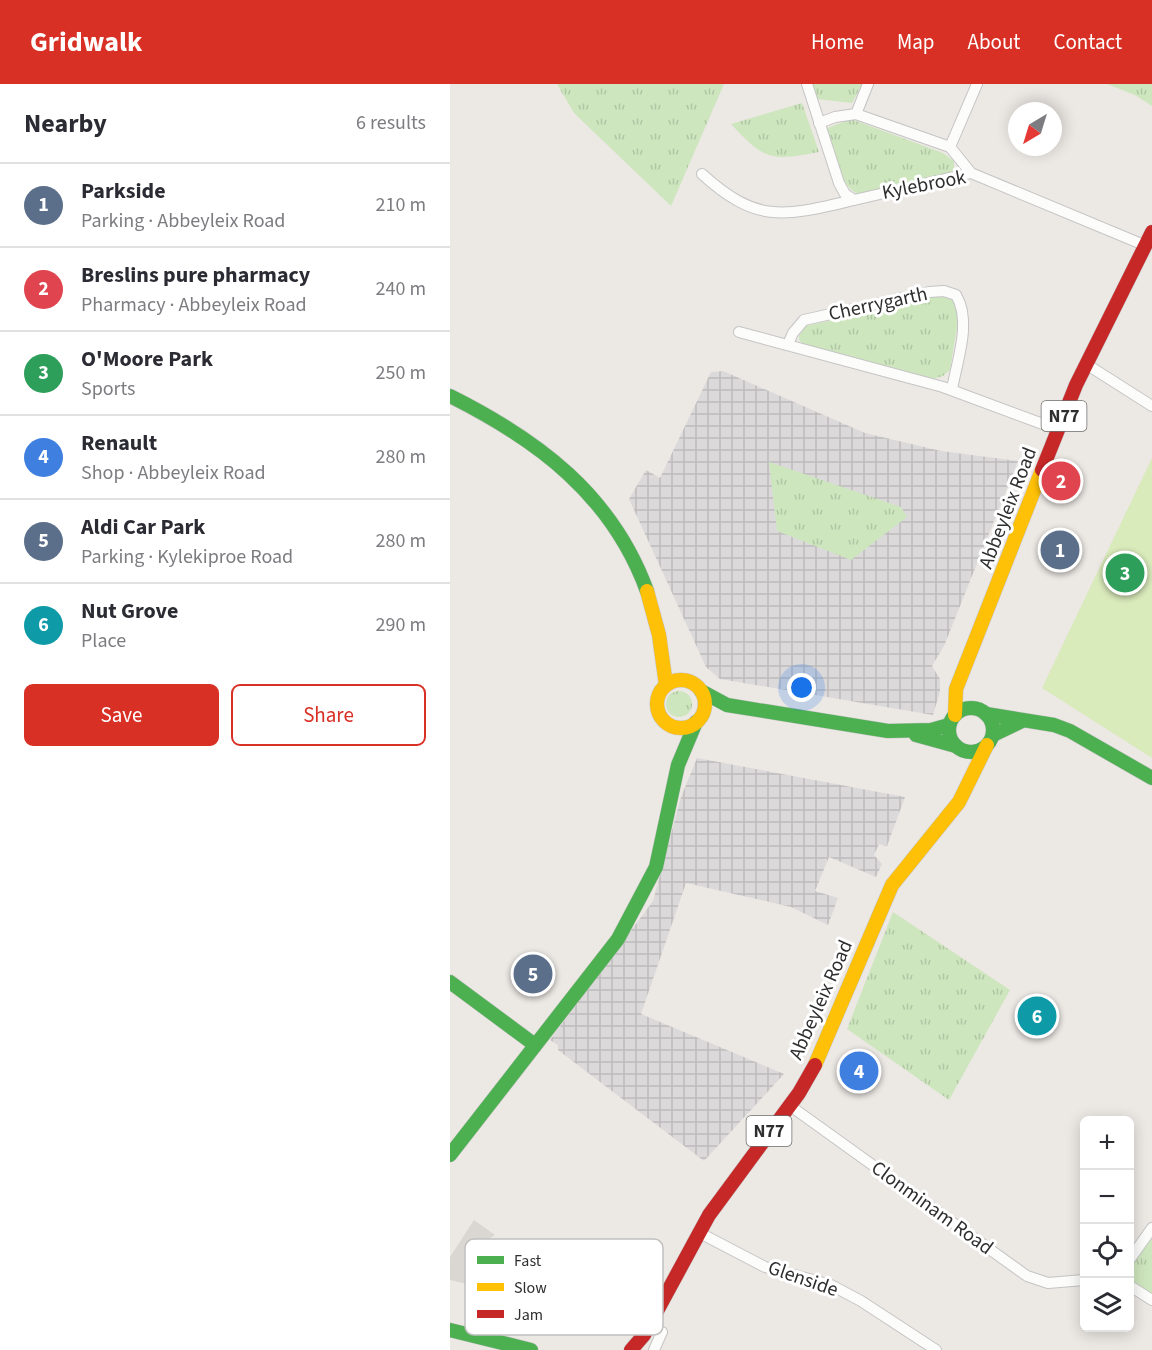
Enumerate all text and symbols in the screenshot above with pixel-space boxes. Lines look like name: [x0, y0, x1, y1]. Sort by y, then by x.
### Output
text: Gridwalk: [30, 22, 142, 62]
text: Home: [811, 27, 864, 57]
text: Map: [897, 27, 935, 57]
text: About: [968, 27, 1020, 57]
text: Contact: [1053, 27, 1122, 57]
north arrow: [1008, 102, 1062, 156]
text: Nearby: [24, 105, 107, 142]
text: 6 results: [356, 109, 426, 137]
street label: Kylebrook: [880, 163, 968, 207]
text: Parkside: [81, 175, 166, 207]
text: 1: [38, 191, 49, 219]
text: 210 m: [376, 191, 426, 219]
text: Parking · Abbeyleix Road: [81, 207, 285, 235]
text: Breslins pure pharmacy: [81, 259, 310, 291]
text: 2: [38, 275, 49, 303]
text: 240 m: [376, 275, 426, 303]
street label: Cherrygarth: [826, 280, 930, 328]
text: Pharmacy · Abbeyleix Road: [81, 291, 307, 319]
text: O'Moore Park: [81, 343, 213, 375]
text: 3: [38, 359, 49, 387]
text: 250 m: [376, 359, 426, 387]
text: Sports: [81, 375, 136, 403]
road number: N77: [1042, 401, 1086, 431]
text: Renault: [81, 427, 157, 459]
text: 4: [38, 443, 49, 471]
text: 280 m: [376, 443, 426, 471]
street label: Abbeyleix Road: [972, 443, 1044, 573]
pin: 2: [1042, 458, 1080, 504]
text: Shop · Abbeyleix Road: [81, 459, 266, 487]
text: Aldi Car Park: [81, 511, 205, 543]
text: 5: [38, 527, 49, 555]
text: 280 m: [376, 527, 426, 555]
pin: 1: [1040, 528, 1080, 572]
text: Parking · Kylekiproe Road: [81, 543, 293, 571]
pin: 3: [1106, 550, 1144, 596]
text: Nut Grove: [81, 595, 178, 627]
text: 6: [38, 611, 49, 639]
text: 290 m: [376, 611, 426, 639]
text: Place: [81, 627, 126, 655]
your location: [787, 673, 816, 702]
button: Save: [24, 684, 219, 746]
button: Share: [231, 684, 426, 746]
street label: Abbeyleix Road: [782, 936, 860, 1064]
pin: 5: [514, 952, 553, 996]
pin: 6: [1018, 994, 1056, 1038]
pin: 4: [840, 1048, 878, 1094]
road number: N77: [746, 1116, 792, 1146]
map controls: [1080, 1116, 1134, 1332]
button: +: [1080, 1116, 1134, 1170]
street label: Clonminam Road: [865, 1154, 999, 1262]
button: −: [1080, 1170, 1134, 1224]
button: locate: [1080, 1224, 1134, 1278]
legend: [465, 1239, 663, 1335]
text: Fast: [514, 1250, 542, 1272]
street label: Glenside: [764, 1254, 842, 1304]
text: Slow: [514, 1277, 547, 1299]
button: layers: [1080, 1278, 1134, 1332]
text: Jam: [514, 1304, 543, 1326]

